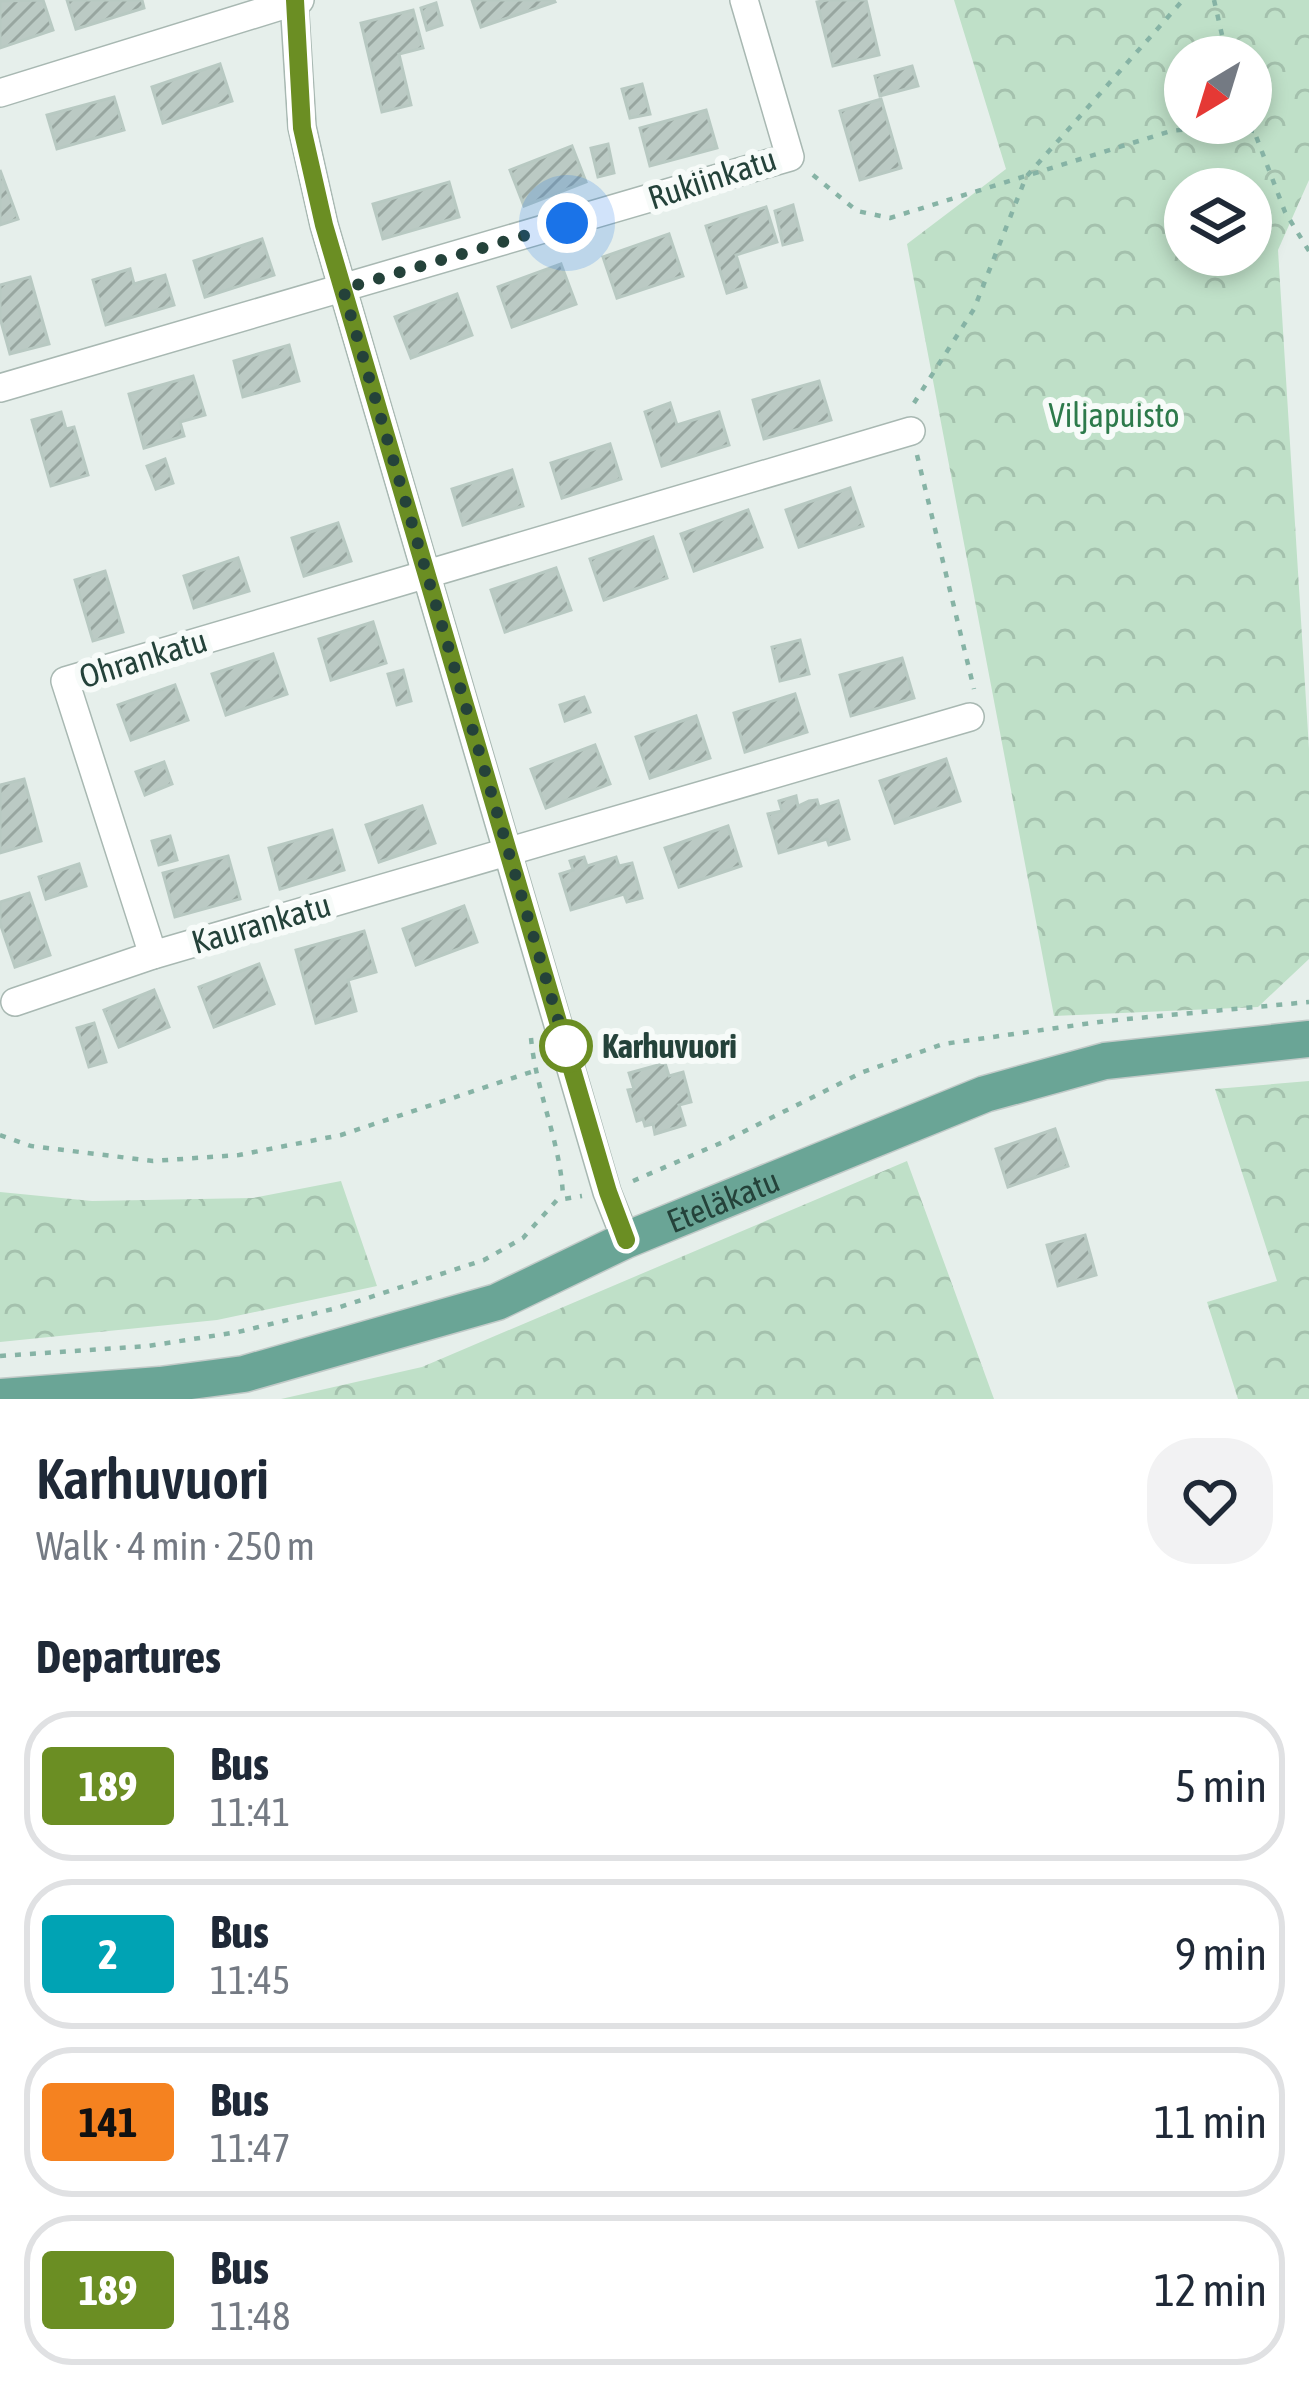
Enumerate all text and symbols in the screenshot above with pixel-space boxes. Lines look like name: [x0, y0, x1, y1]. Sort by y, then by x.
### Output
north arrow: [1164, 36, 1272, 144]
map controls: [1164, 36, 1272, 276]
street label: Rukiinkatu: [643, 139, 781, 217]
button: layers: [1164, 168, 1272, 276]
your location: [537, 193, 597, 253]
park label: Viljapuisto: [1049, 396, 1179, 434]
street label: Ohrankatu: [75, 621, 211, 695]
street label: Kaurankatu: [187, 885, 335, 961]
marker: Karhuvuori: [541, 1021, 591, 1071]
place label: Karhuvuori: [602, 1027, 737, 1065]
street label: Eteläkatu: [661, 1161, 785, 1240]
button: heart: [1147, 1438, 1273, 1564]
text: Karhuvuori: [36, 1446, 269, 1511]
text: Walk · 4 min · 250 m: [36, 1524, 315, 1568]
text: Departures: [36, 1631, 221, 1683]
text: Bus: [210, 1738, 269, 1790]
text: 5 min: [1175, 1760, 1267, 1812]
text: 189: [78, 1762, 138, 1810]
text: 11:41: [210, 1790, 290, 1834]
text: Bus: [210, 1906, 269, 1958]
text: 9 min: [1175, 1928, 1267, 1980]
text: 2: [98, 1930, 118, 1978]
text: 11:45: [210, 1958, 290, 2002]
text: Bus: [210, 2074, 269, 2126]
text: 11 min: [1154, 2096, 1267, 2148]
text: 141: [78, 2098, 138, 2146]
text: 11:47: [210, 2126, 290, 2170]
text: Bus: [210, 2242, 269, 2294]
text: 12 min: [1154, 2264, 1267, 2316]
text: 189: [78, 2266, 138, 2314]
text: 11:48: [210, 2294, 290, 2338]

